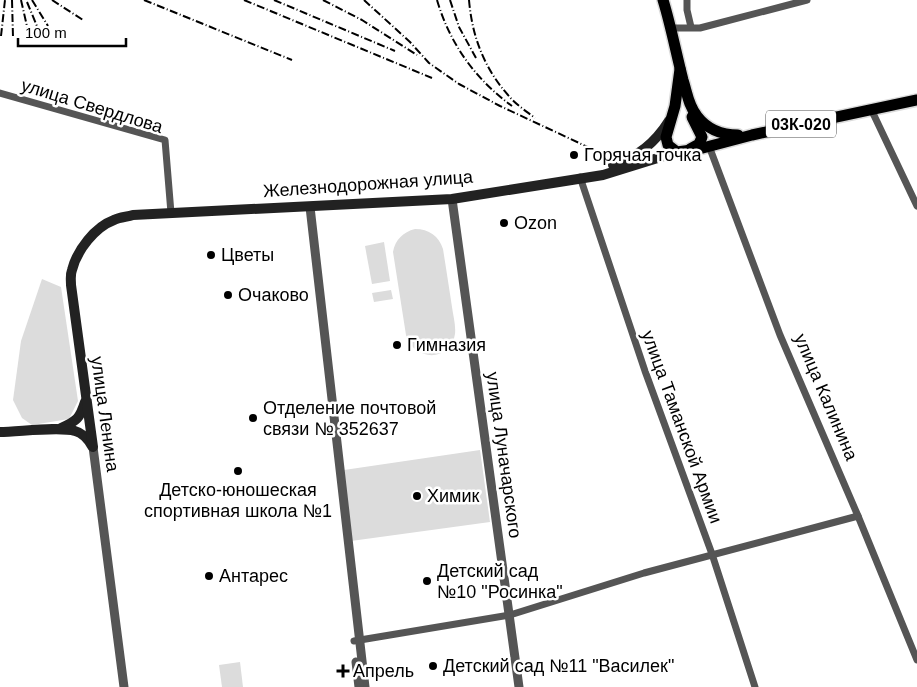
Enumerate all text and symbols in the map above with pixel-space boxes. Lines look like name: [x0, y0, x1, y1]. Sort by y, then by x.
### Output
scale bar: [18, 15, 125, 47]
text: 100 m: [25, 24, 67, 41]
street label: улица Свердлова: [19, 75, 166, 137]
road number: 03К-020: [766, 110, 836, 138]
place label: Горячая точка: [584, 145, 703, 165]
marker: Горячая точка: [568, 149, 580, 161]
street label: Железнодорожная улица: [262, 167, 475, 201]
place label: Ozon: [514, 213, 557, 233]
marker: Ozon: [498, 217, 510, 229]
place label: Цветы: [221, 245, 274, 265]
marker: Цветы: [205, 249, 217, 261]
place label: Очаково: [238, 285, 309, 305]
marker: Очаково: [222, 289, 234, 301]
street label: улица Таманской Армии: [638, 328, 726, 526]
street label: улица Калинина: [790, 331, 862, 464]
place label: Гимназия: [407, 335, 486, 355]
marker: Гимназия: [391, 339, 403, 351]
street label: улица Ленина: [87, 355, 123, 474]
street label: улица Луначарского: [482, 371, 526, 539]
place label: Отделение почтовой связи № 352637: [263, 398, 436, 439]
marker: Отделение почтовой связи № 352637: [247, 412, 259, 424]
marker: Детско-юношеская спортивная школа №1: [232, 465, 244, 477]
place label: Детско-юношеская спортивная школа №1: [144, 480, 332, 521]
place label: Химик: [427, 486, 479, 506]
marker: Химик: [411, 490, 423, 502]
place label: Детский сад №10 "Росинка": [437, 561, 563, 602]
place label: Антарес: [219, 566, 288, 586]
marker: Антарес: [203, 570, 215, 582]
marker: Детский сад №10 "Росинка": [421, 575, 433, 587]
place label: Детский сад №11 "Василек": [443, 656, 674, 676]
marker: Детский сад №11 "Василек": [427, 660, 439, 672]
place label: Апрель: [353, 661, 414, 681]
marker: Апрель: [337, 665, 349, 677]

